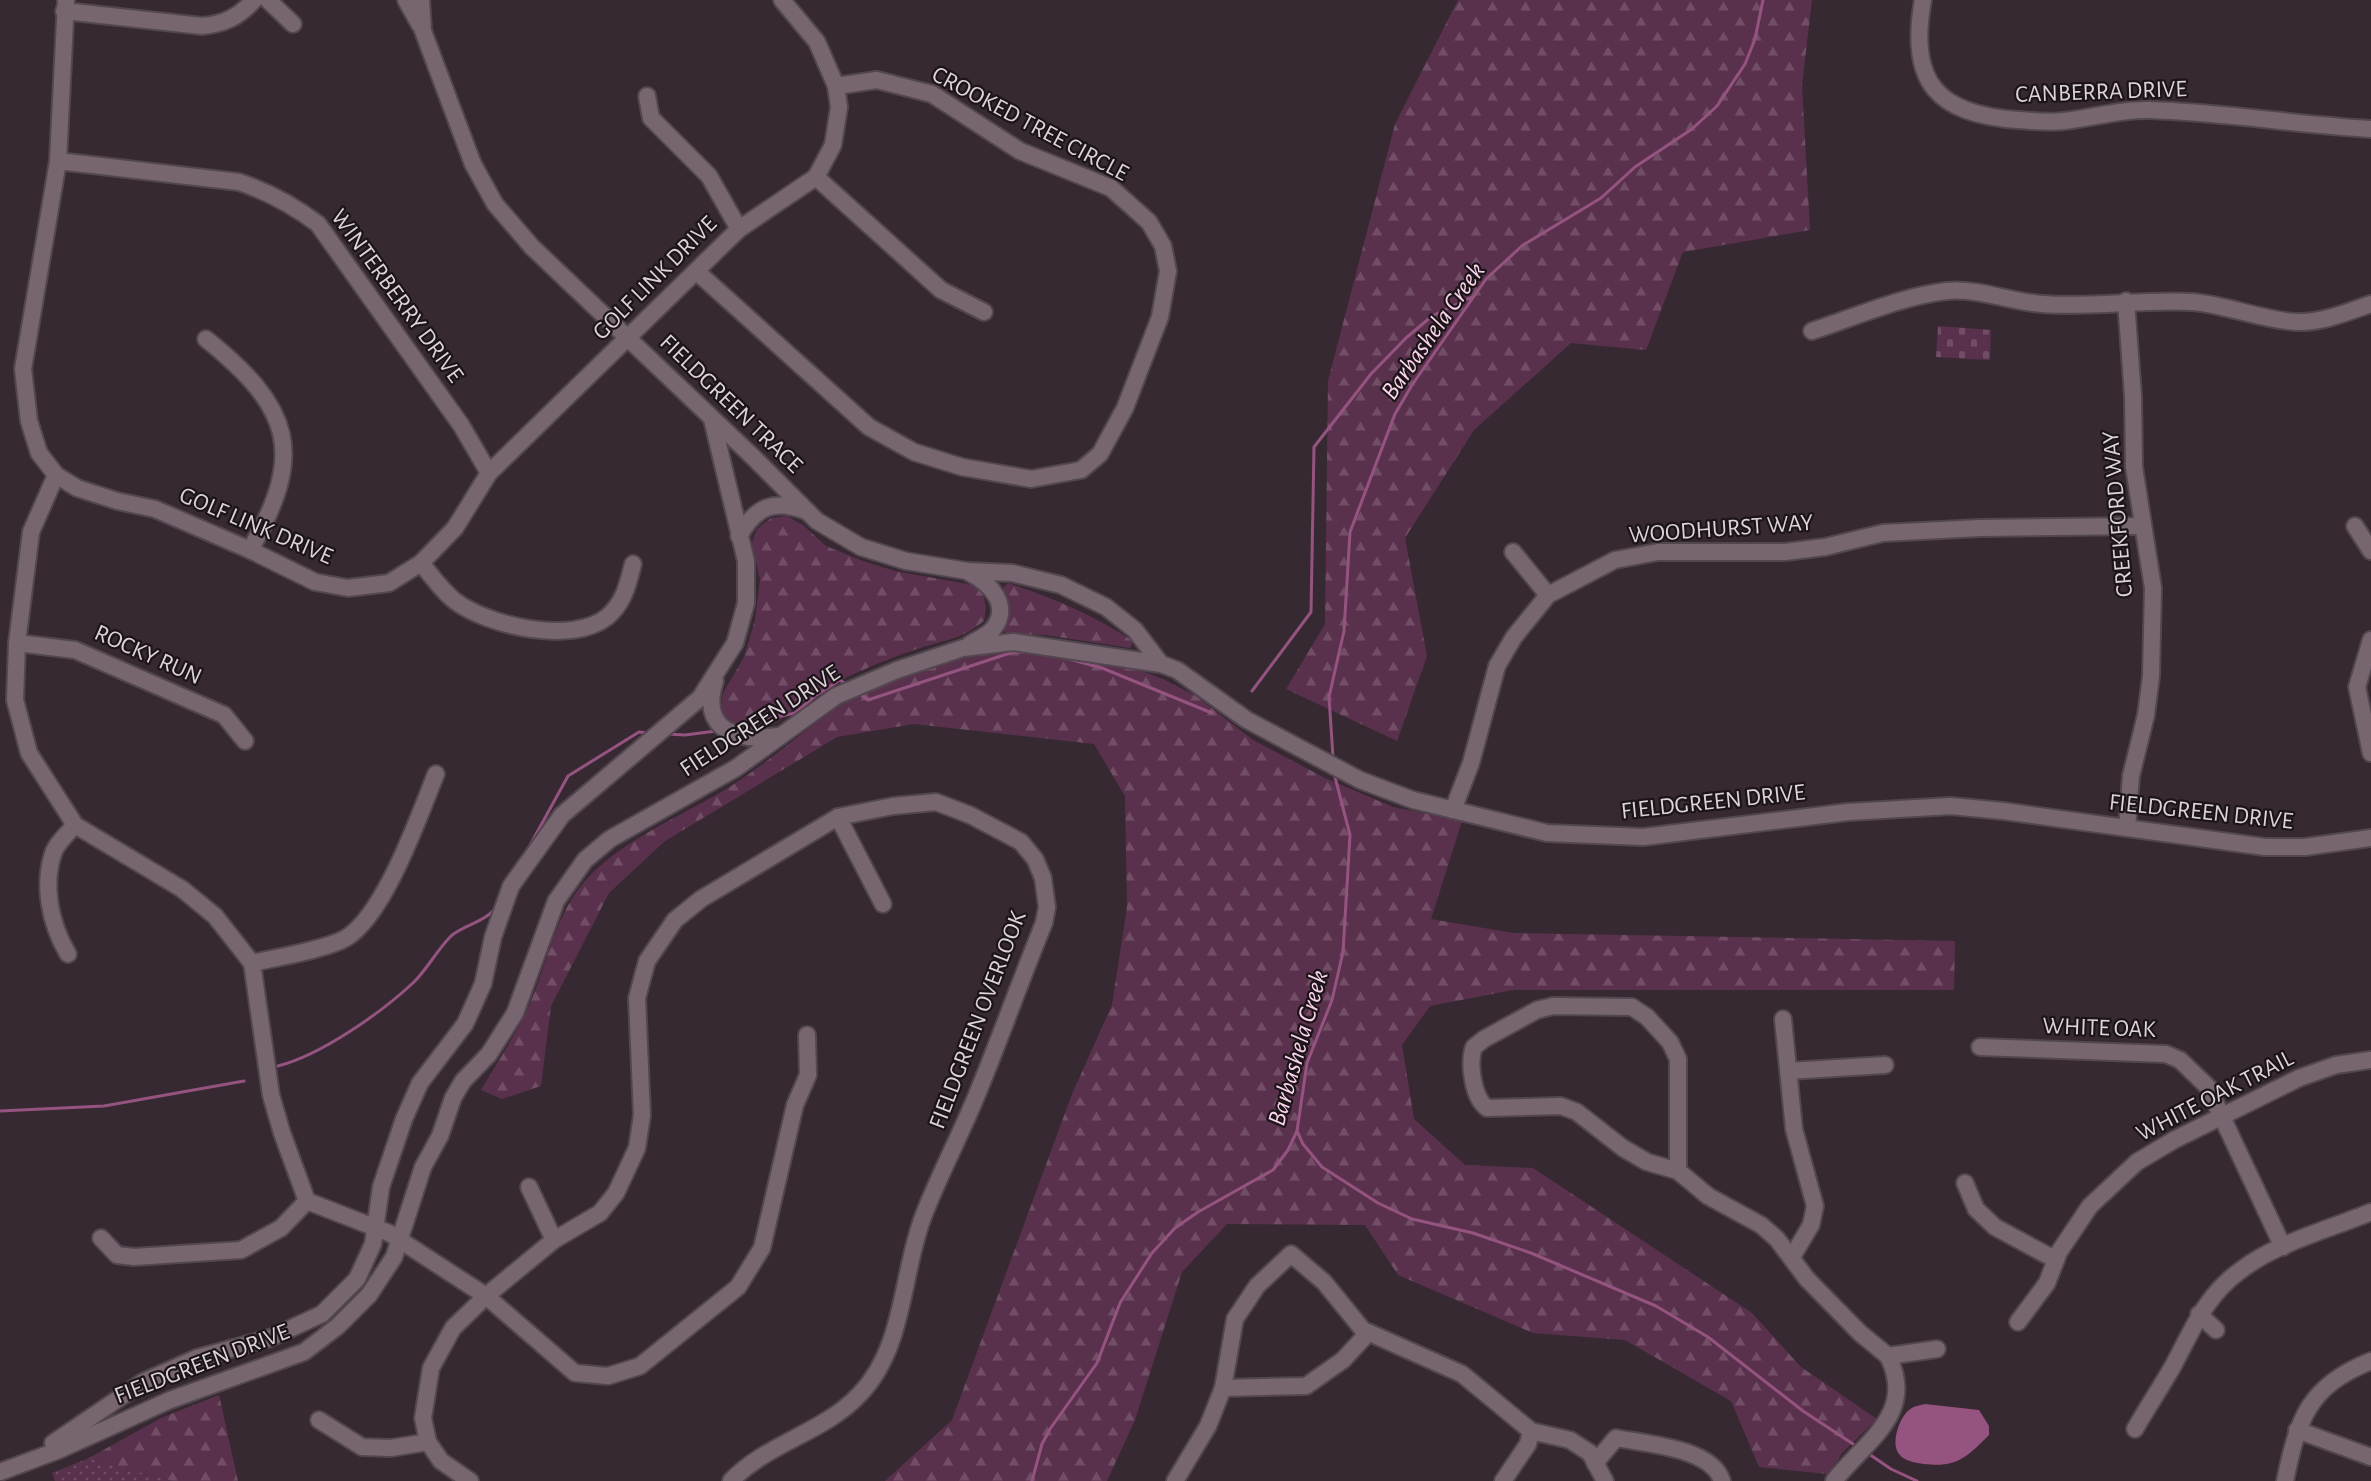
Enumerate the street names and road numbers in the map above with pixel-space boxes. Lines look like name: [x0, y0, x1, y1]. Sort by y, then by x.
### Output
street label: CROOKED TREE CIRCLE: [928, 62, 1132, 186]
street label: CANBERRA DRIVE: [2015, 77, 2188, 107]
street label: WINTERBERRY DRIVE: [326, 205, 468, 387]
street label: GOLF LINK DRIVE: [589, 211, 722, 344]
street label: FIELDGREEN TRACE: [655, 330, 807, 478]
street label: CREEKFORD WAY: [2099, 430, 2137, 598]
street label: GOLF LINK DRIVE: [176, 483, 336, 569]
street label: WOODHURST WAY: [1628, 511, 1814, 547]
street label: ROCKY RUN: [91, 621, 205, 689]
street label: FIELDGREEN DRIVE: [676, 660, 844, 781]
street label: FIELDGREEN DRIVE: [1620, 780, 1807, 824]
street label: FIELDGREEN DRIVE: [2108, 790, 2295, 834]
street label: FIELDGREEN OVERLOOK: [925, 907, 1031, 1132]
street label: WHITE OAK: [2042, 1014, 2157, 1042]
street label: WHITE OAK TRAIL: [2133, 1046, 2297, 1146]
street label: FIELDGREEN DRIVE: [111, 1319, 293, 1408]

